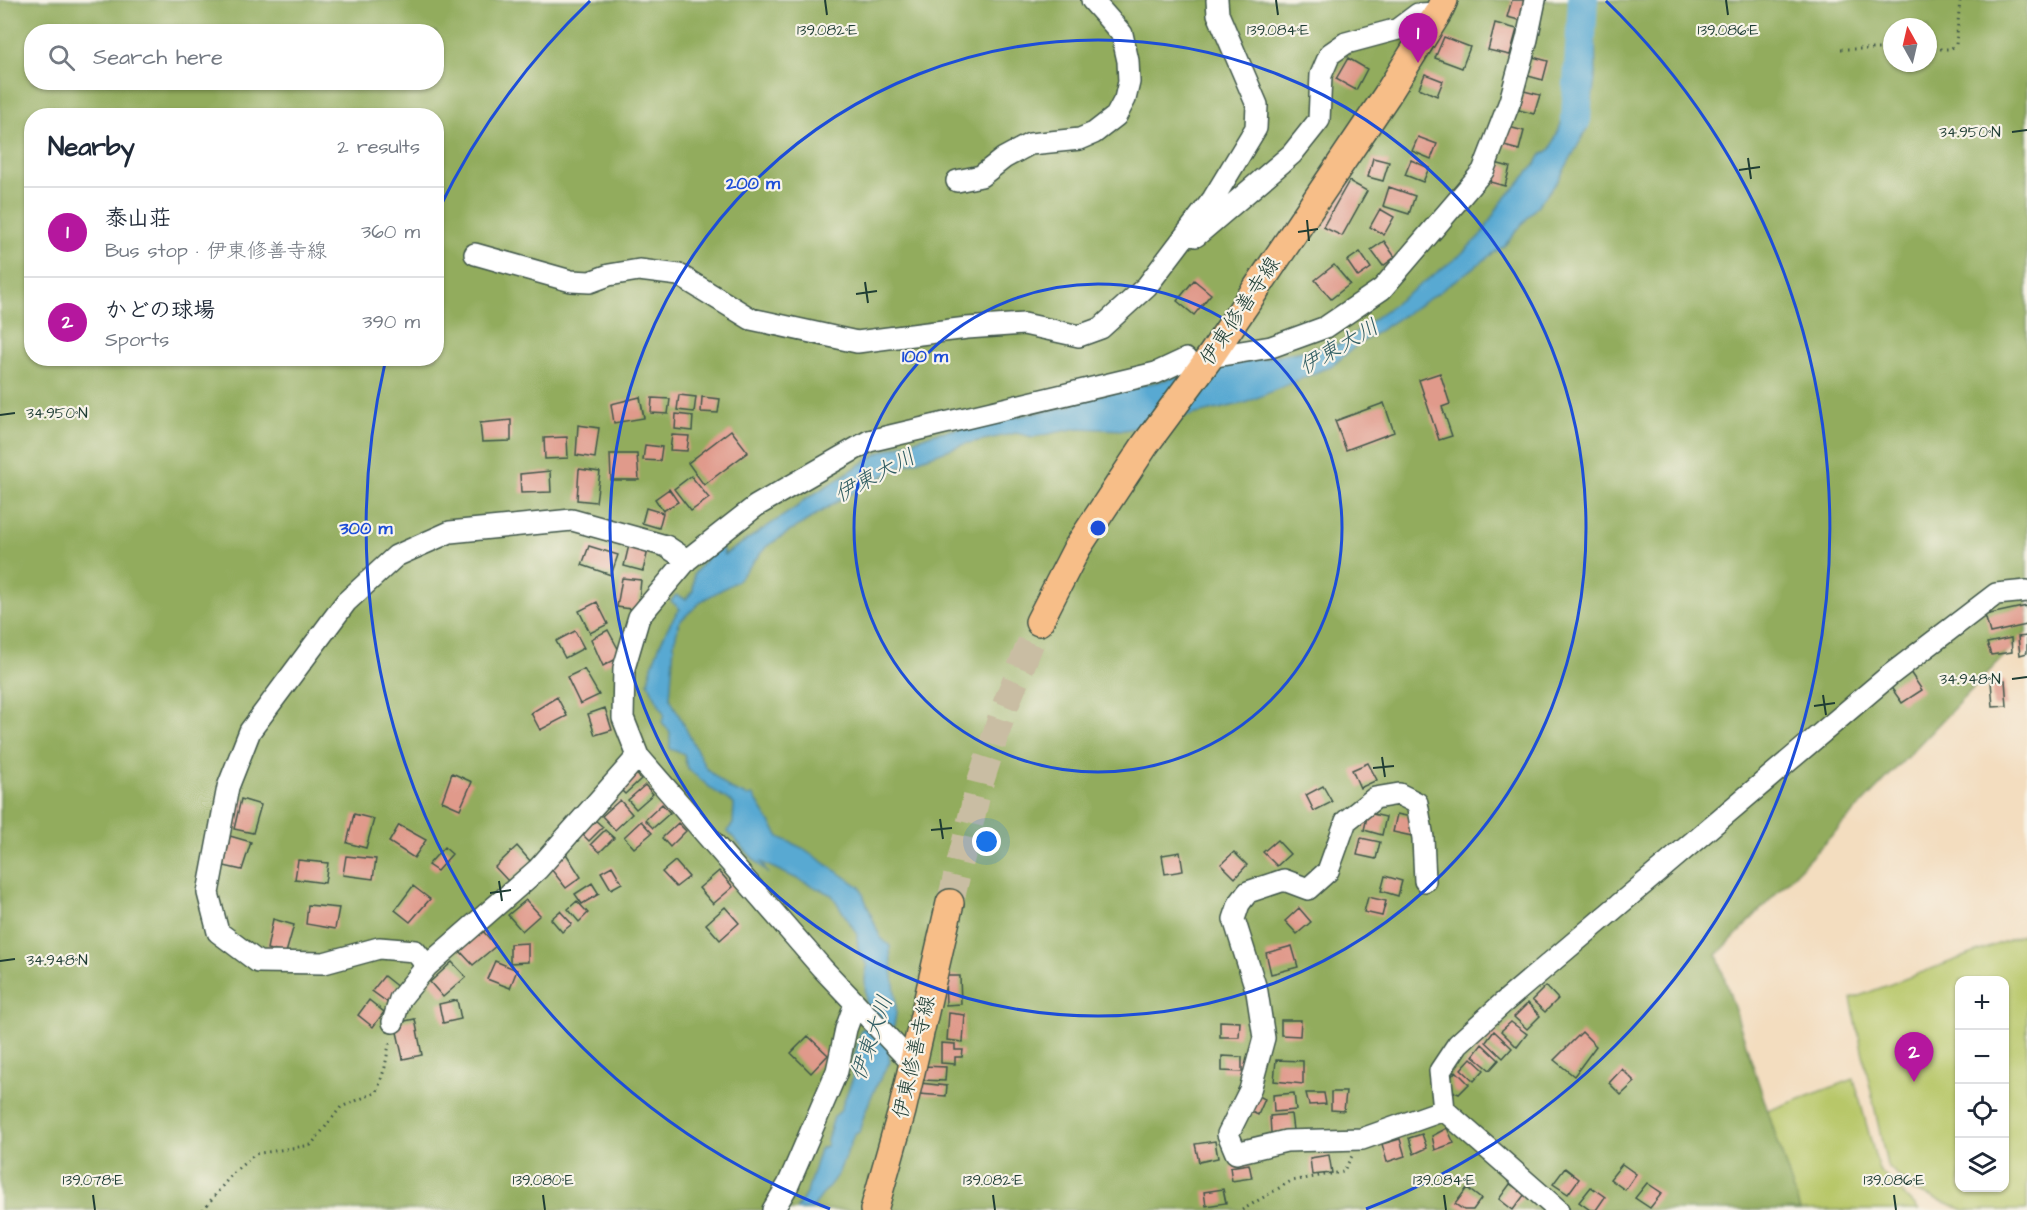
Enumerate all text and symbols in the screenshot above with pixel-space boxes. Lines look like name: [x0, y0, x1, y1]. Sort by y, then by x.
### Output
pin: 1: [1398, 14, 1438, 63]
north arrow: [1883, 18, 1937, 72]
text: 139.082°E: [797, 20, 857, 41]
text: 139.084°E: [1247, 20, 1309, 41]
text: 139.086°E: [1698, 20, 1759, 41]
search box: [24, 24, 444, 90]
icon: search: [45, 41, 78, 74]
text: Search here: [93, 42, 223, 73]
text: 34.950°N: [1939, 122, 2001, 143]
text: Nearby: [48, 129, 135, 165]
text: 2 results: [337, 133, 420, 161]
text: 200 m: [725, 171, 781, 196]
text: 泰山荘: [105, 203, 171, 234]
text: 1: [66, 218, 69, 246]
text: 360 m: [361, 218, 420, 246]
text: Bus stop · 伊東修善寺線: [105, 237, 327, 265]
street label: 伊東修善寺線: [1193, 251, 1287, 371]
text: かどの球場: [105, 295, 215, 326]
text: 2: [62, 308, 73, 336]
text: 390 m: [362, 308, 420, 336]
water label: 伊東大川: [1293, 312, 1385, 382]
text: Sports: [105, 326, 169, 354]
text: 100 m: [902, 344, 949, 369]
text: 34.950°N: [26, 403, 88, 424]
water label: 伊東大川: [829, 442, 921, 510]
text: 300 m: [338, 516, 394, 541]
centre of rings: [1088, 518, 1108, 538]
text: 34.948°N: [1939, 669, 2001, 690]
your location: [972, 827, 1001, 856]
text: 34.948°N: [26, 950, 88, 971]
map controls: [1955, 976, 2009, 1192]
button: +: [1955, 976, 2009, 1030]
water label: 伊東大川: [843, 991, 901, 1085]
street label: 伊東修善寺線: [886, 992, 942, 1122]
button: −: [1955, 1030, 2009, 1084]
pin: 2: [1894, 1032, 1934, 1082]
button: locate: [1955, 1084, 2009, 1138]
button: layers: [1955, 1138, 2009, 1192]
text: 139.078°E: [63, 1170, 124, 1191]
text: 139.080°E: [512, 1170, 574, 1191]
text: 139.082°E: [963, 1170, 1023, 1191]
text: 139.084°E: [1413, 1170, 1475, 1191]
text: 139.086°E: [1864, 1170, 1925, 1191]

